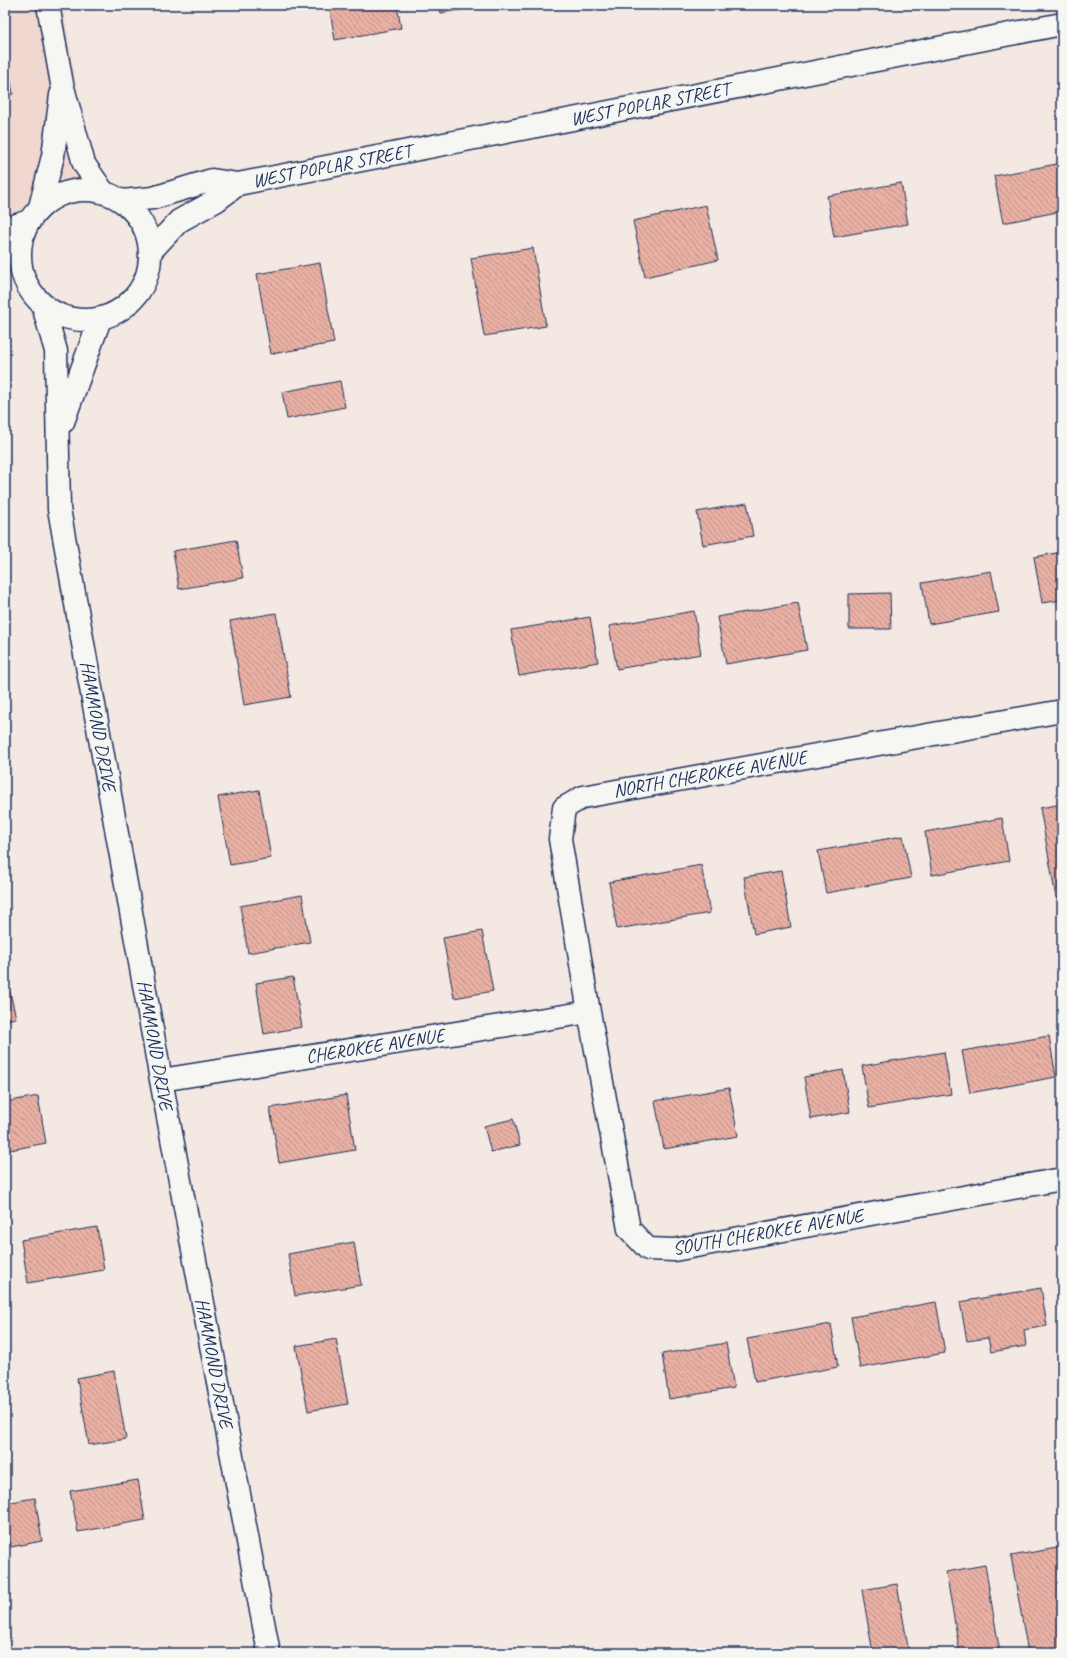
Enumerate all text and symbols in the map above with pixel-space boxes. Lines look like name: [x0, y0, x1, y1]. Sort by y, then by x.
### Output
street label: WEST POPLAR STREET: [569, 76, 737, 131]
street label: WEST POPLAR STREET: [251, 138, 419, 193]
street label: HAMMOND DRIVE: [75, 659, 122, 796]
street label: NORTH CHEROKEE AVENUE: [611, 745, 811, 803]
street label: HAMMOND DRIVE: [132, 978, 179, 1115]
street label: CHEROKEE AVENUE: [304, 1023, 448, 1069]
street label: SOUTH CHEROKEE AVENUE: [671, 1203, 868, 1261]
street label: HAMMOND DRIVE: [190, 1296, 239, 1433]

